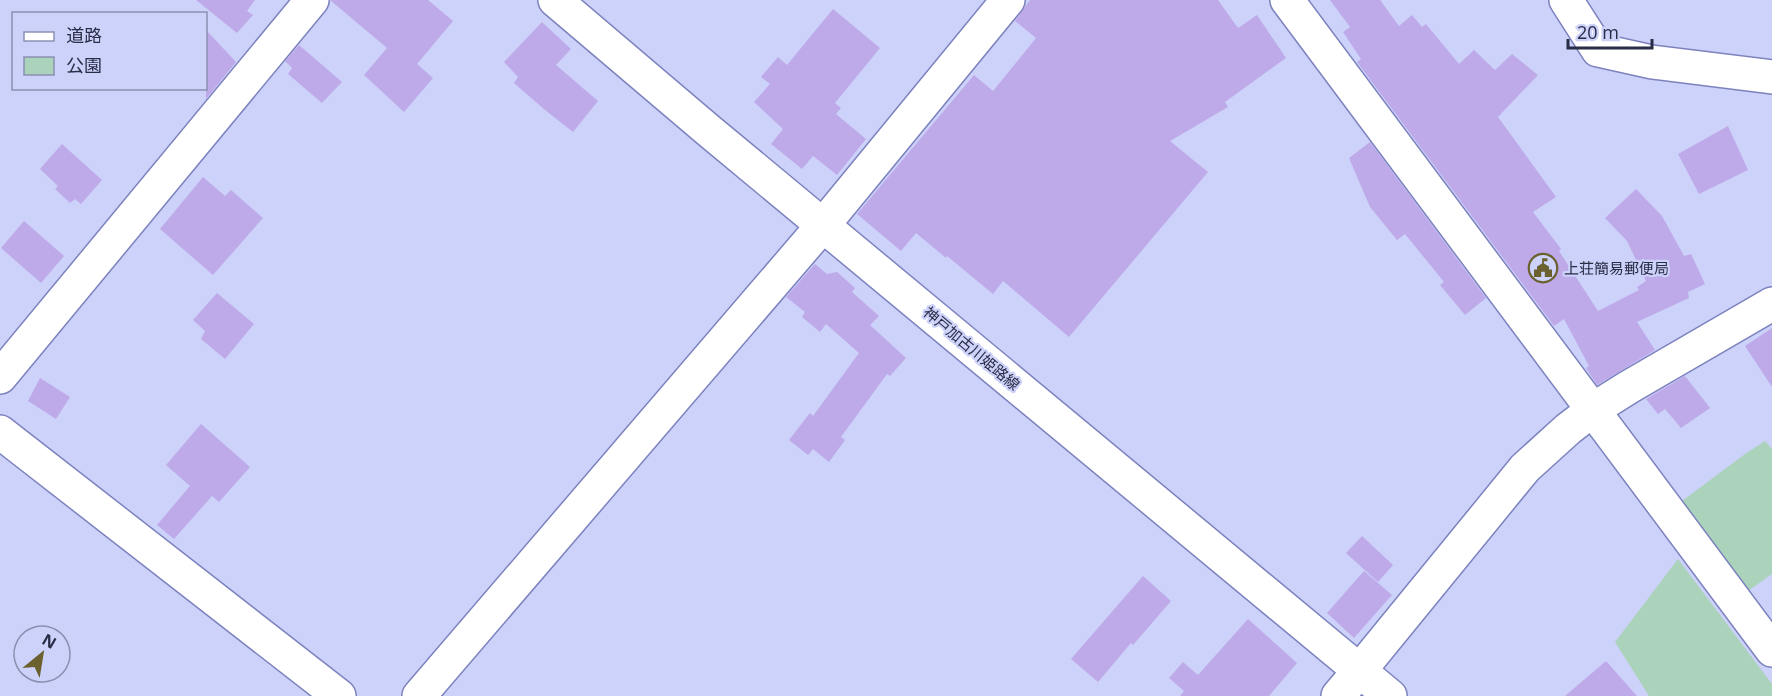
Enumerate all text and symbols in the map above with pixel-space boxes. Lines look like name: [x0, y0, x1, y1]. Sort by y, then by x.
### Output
legend: [12, 12, 207, 90]
scale bar: [1568, 12, 1652, 50]
text: 20 m: [1577, 20, 1619, 44]
text: 道路: [66, 23, 102, 47]
text: 公園: [66, 53, 102, 77]
public building icon: 上荘簡易郵便局: [1527, 252, 1559, 284]
place label: 上荘簡易郵便局: [1564, 258, 1669, 278]
street label: 神戸加古川姫路線: [920, 302, 1024, 394]
north arrow: [12, 624, 72, 684]
text: N: [38, 628, 61, 654]

